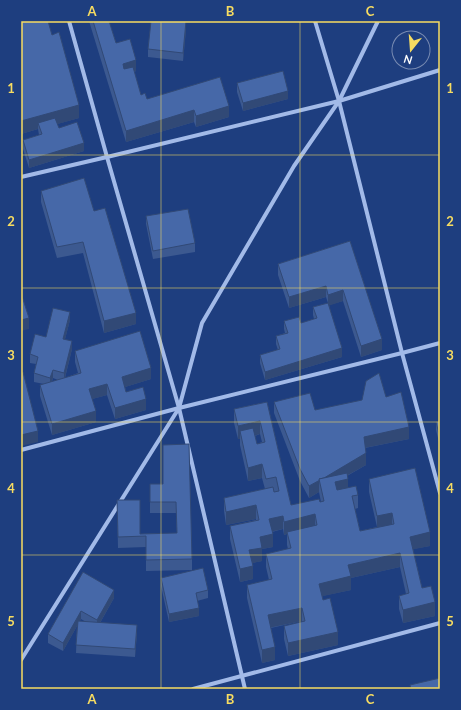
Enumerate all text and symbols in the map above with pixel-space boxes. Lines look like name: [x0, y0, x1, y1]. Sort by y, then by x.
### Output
text: A: [86, 3, 97, 19]
text: B: [226, 3, 235, 19]
text: C: [366, 3, 375, 19]
north arrow: [391, 30, 431, 70]
text: N: [402, 53, 414, 67]
text: 1: [7, 80, 15, 96]
text: 1: [446, 80, 454, 96]
text: 2: [7, 213, 15, 229]
text: 2: [446, 213, 454, 229]
text: 3: [7, 347, 15, 363]
text: 3: [446, 347, 454, 363]
text: 4: [7, 480, 15, 496]
text: 4: [446, 480, 454, 496]
text: 5: [7, 613, 15, 629]
text: 5: [446, 613, 454, 629]
text: A: [86, 691, 97, 707]
text: B: [226, 691, 235, 707]
text: C: [366, 691, 375, 707]

